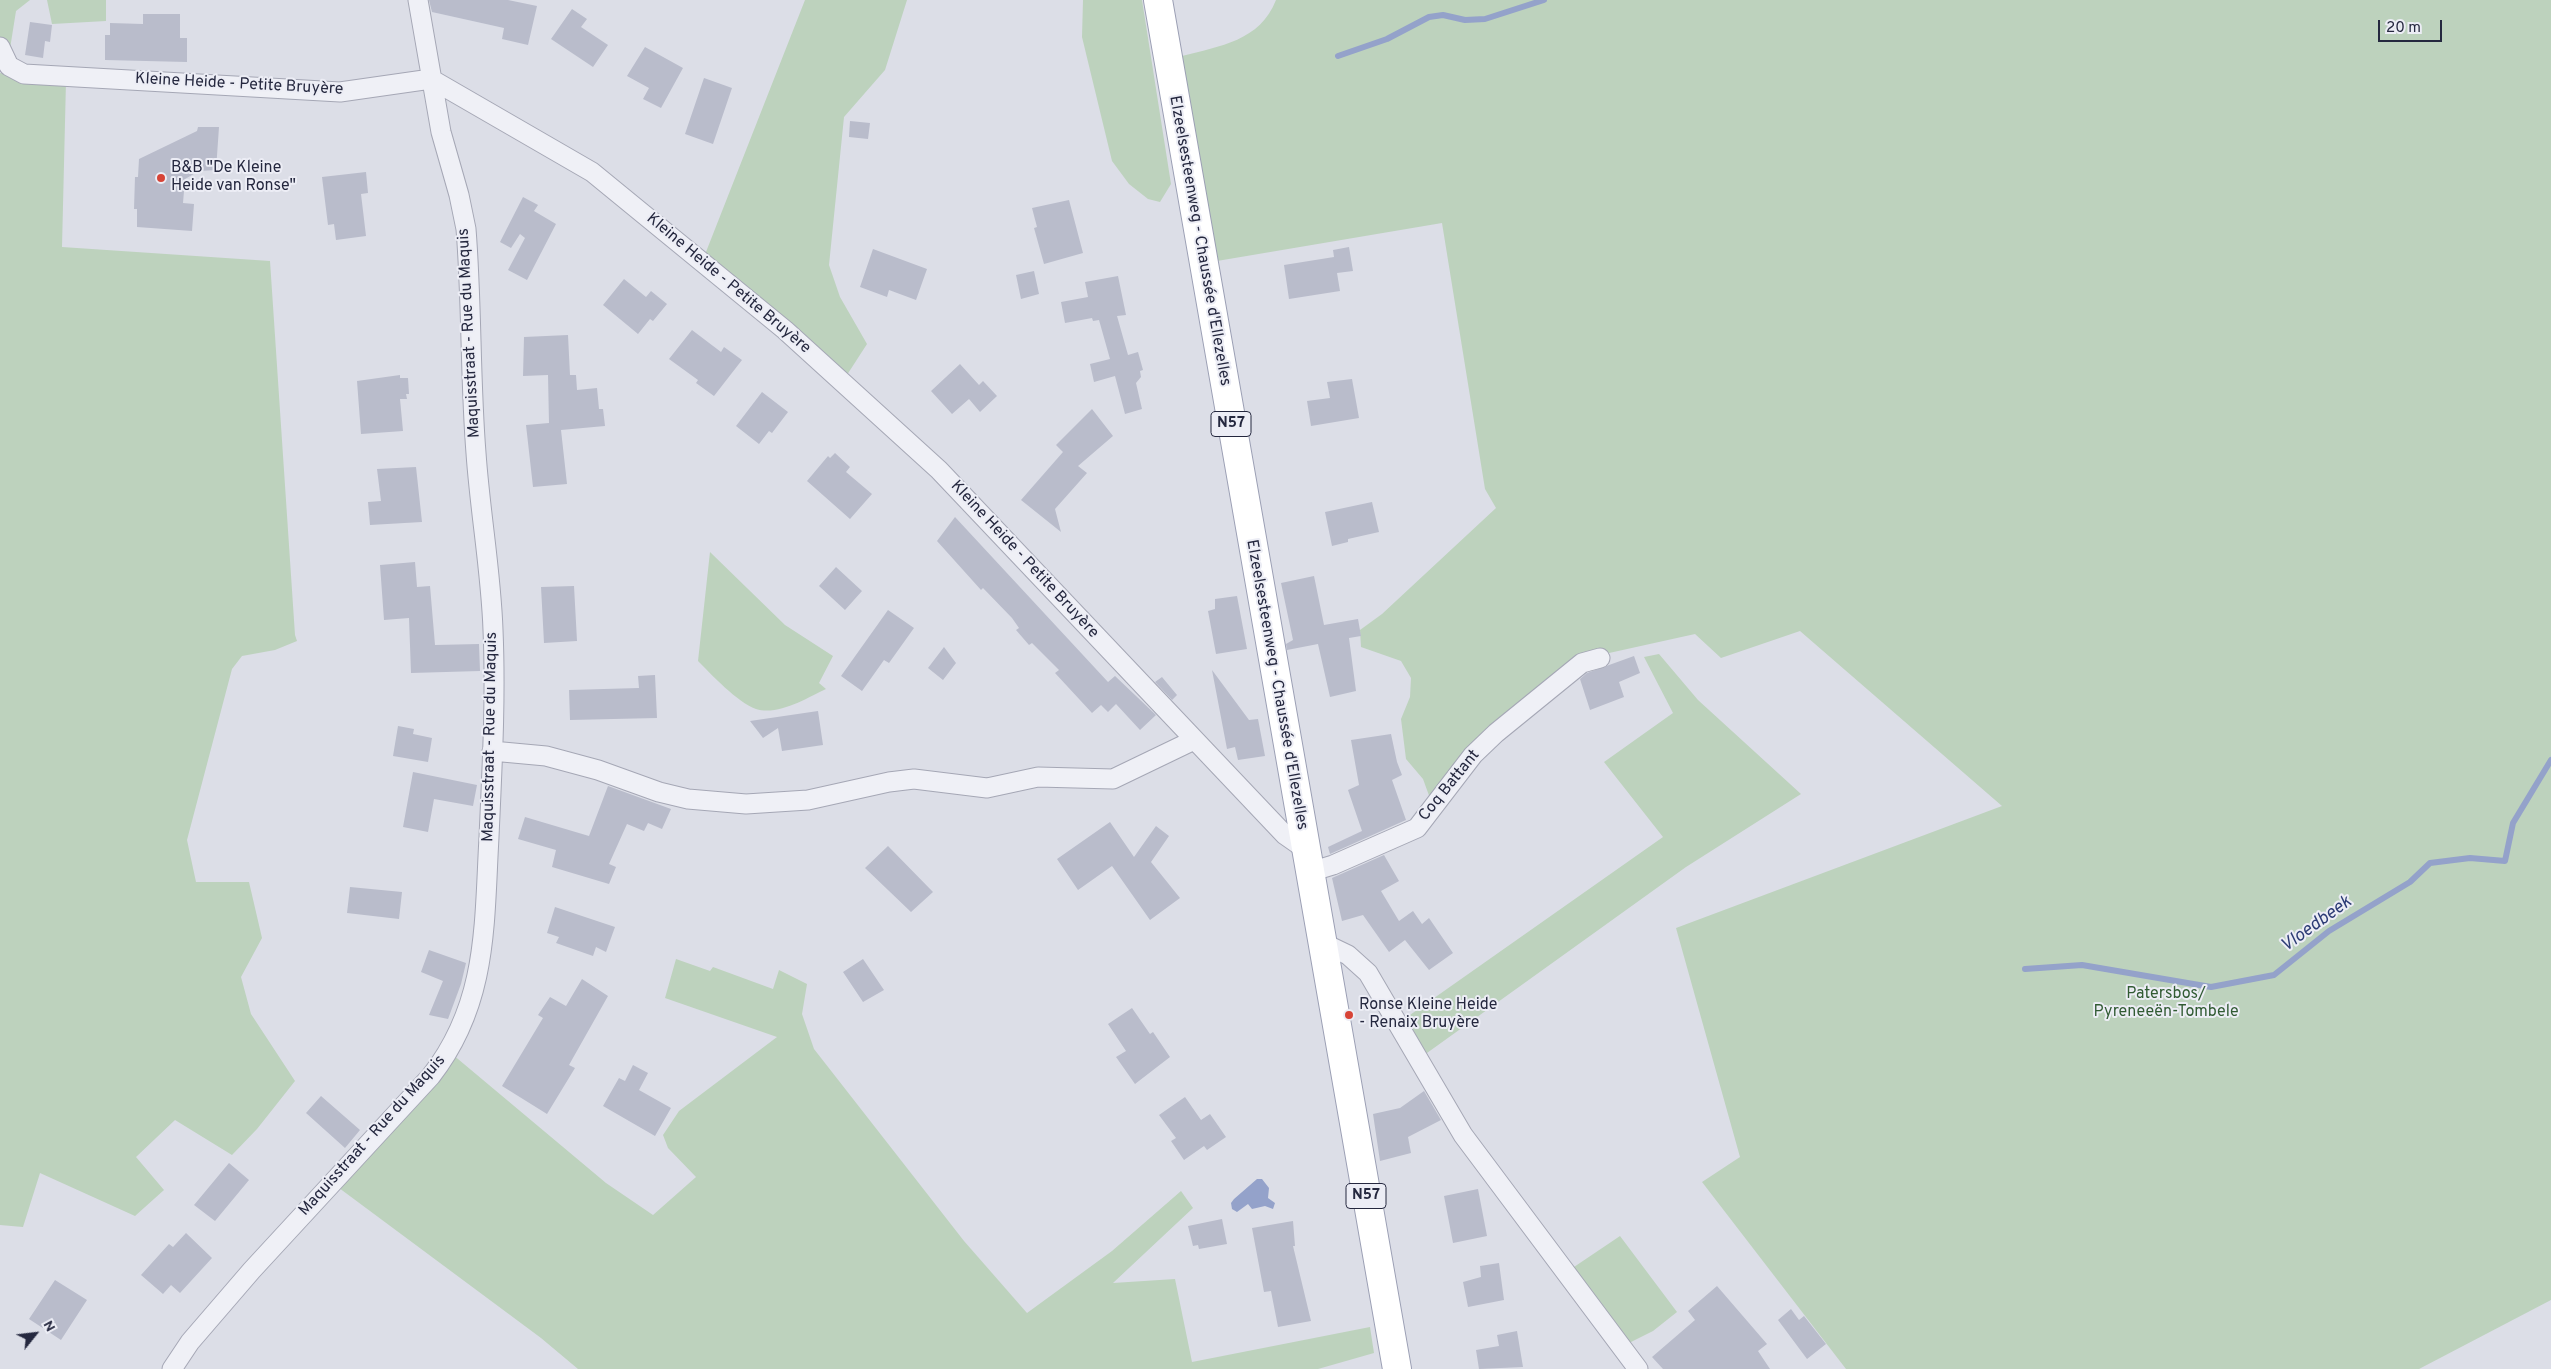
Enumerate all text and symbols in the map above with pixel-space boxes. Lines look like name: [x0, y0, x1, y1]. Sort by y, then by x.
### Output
scale bar: [2381, 10, 2445, 42]
text: 20 m: [2386, 19, 2421, 38]
street label: Kleine Heide - Petite Bruyère: [134, 70, 344, 100]
street label: Elzeelsesteenweg - Chaussée d'Ellezelles: [1164, 94, 1234, 388]
place label: B&B "De Kleine Heide van Ronse": [171, 159, 296, 197]
marker: B&B "De Kleine Heide van Ronse": [155, 172, 167, 184]
street label: Kleine Heide - Petite Bruyère: [642, 210, 814, 358]
street label: Maquisstraat - Rue du Maquis: [455, 228, 485, 438]
road number: N57: [1211, 412, 1251, 436]
street label: Kleine Heide - Petite Bruyère: [946, 477, 1102, 643]
street label: Elzeelsesteenweg - Chaussée d'Ellezelles: [1241, 538, 1311, 832]
street label: Maquisstraat - Rue du Maquis: [480, 632, 502, 842]
street label: Coq Battant: [1415, 746, 1485, 826]
water label: Vloedbeek: [2277, 892, 2357, 958]
park label: Patersbos/ Pyreneeën-Tombele: [2094, 985, 2238, 1023]
place label: Ronse Kleine Heide - Renaix Bruyère: [1359, 996, 1497, 1034]
marker: Ronse Kleine Heide - Renaix Bruyère: [1343, 1009, 1355, 1021]
street label: Maquisstraat - Rue du Maquis: [296, 1052, 450, 1220]
road number: N57: [1346, 1184, 1386, 1208]
north arrow: [10, 1309, 60, 1359]
text: N: [39, 1318, 58, 1335]

